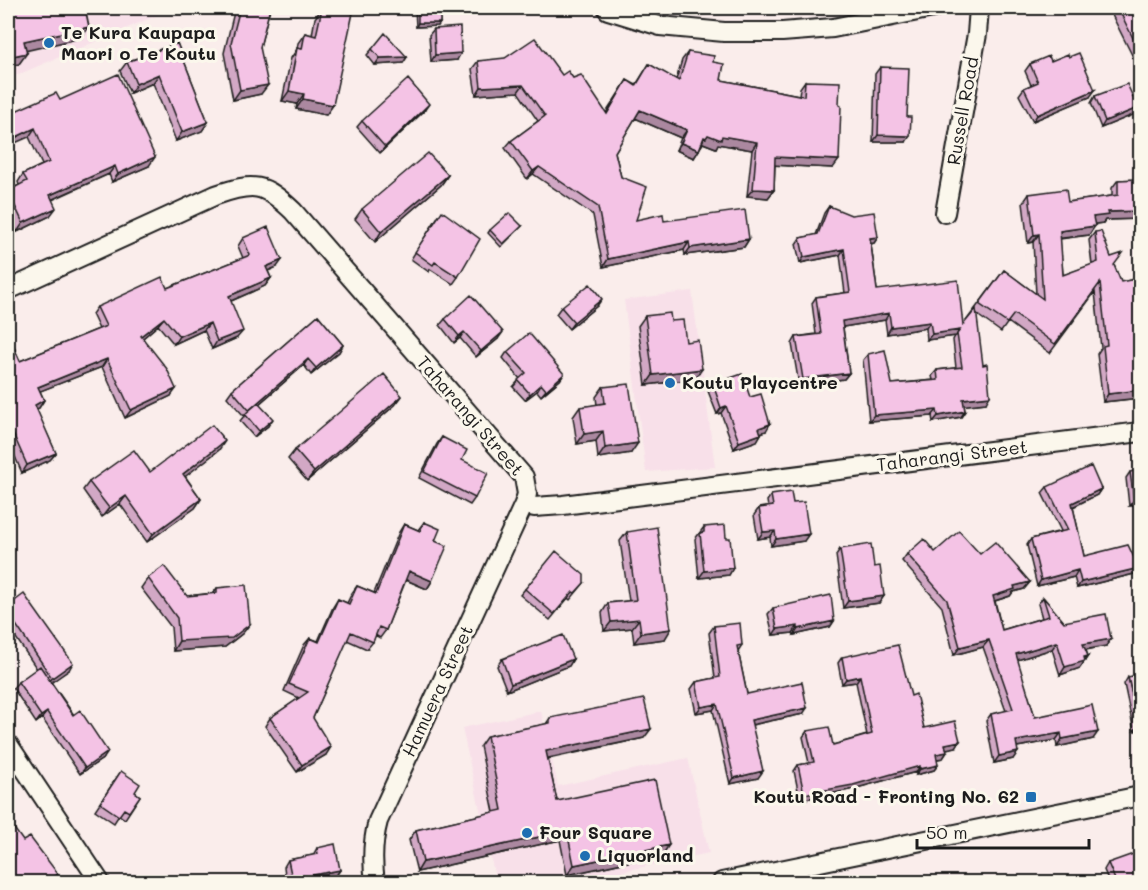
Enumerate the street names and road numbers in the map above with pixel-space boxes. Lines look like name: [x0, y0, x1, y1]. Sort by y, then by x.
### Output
street label: Russell Road: [941, 55, 983, 167]
street label: Taharangi Street: [412, 350, 530, 481]
street label: Taharangi Street: [875, 434, 1029, 476]
street label: Hamuera Street: [396, 621, 478, 760]

